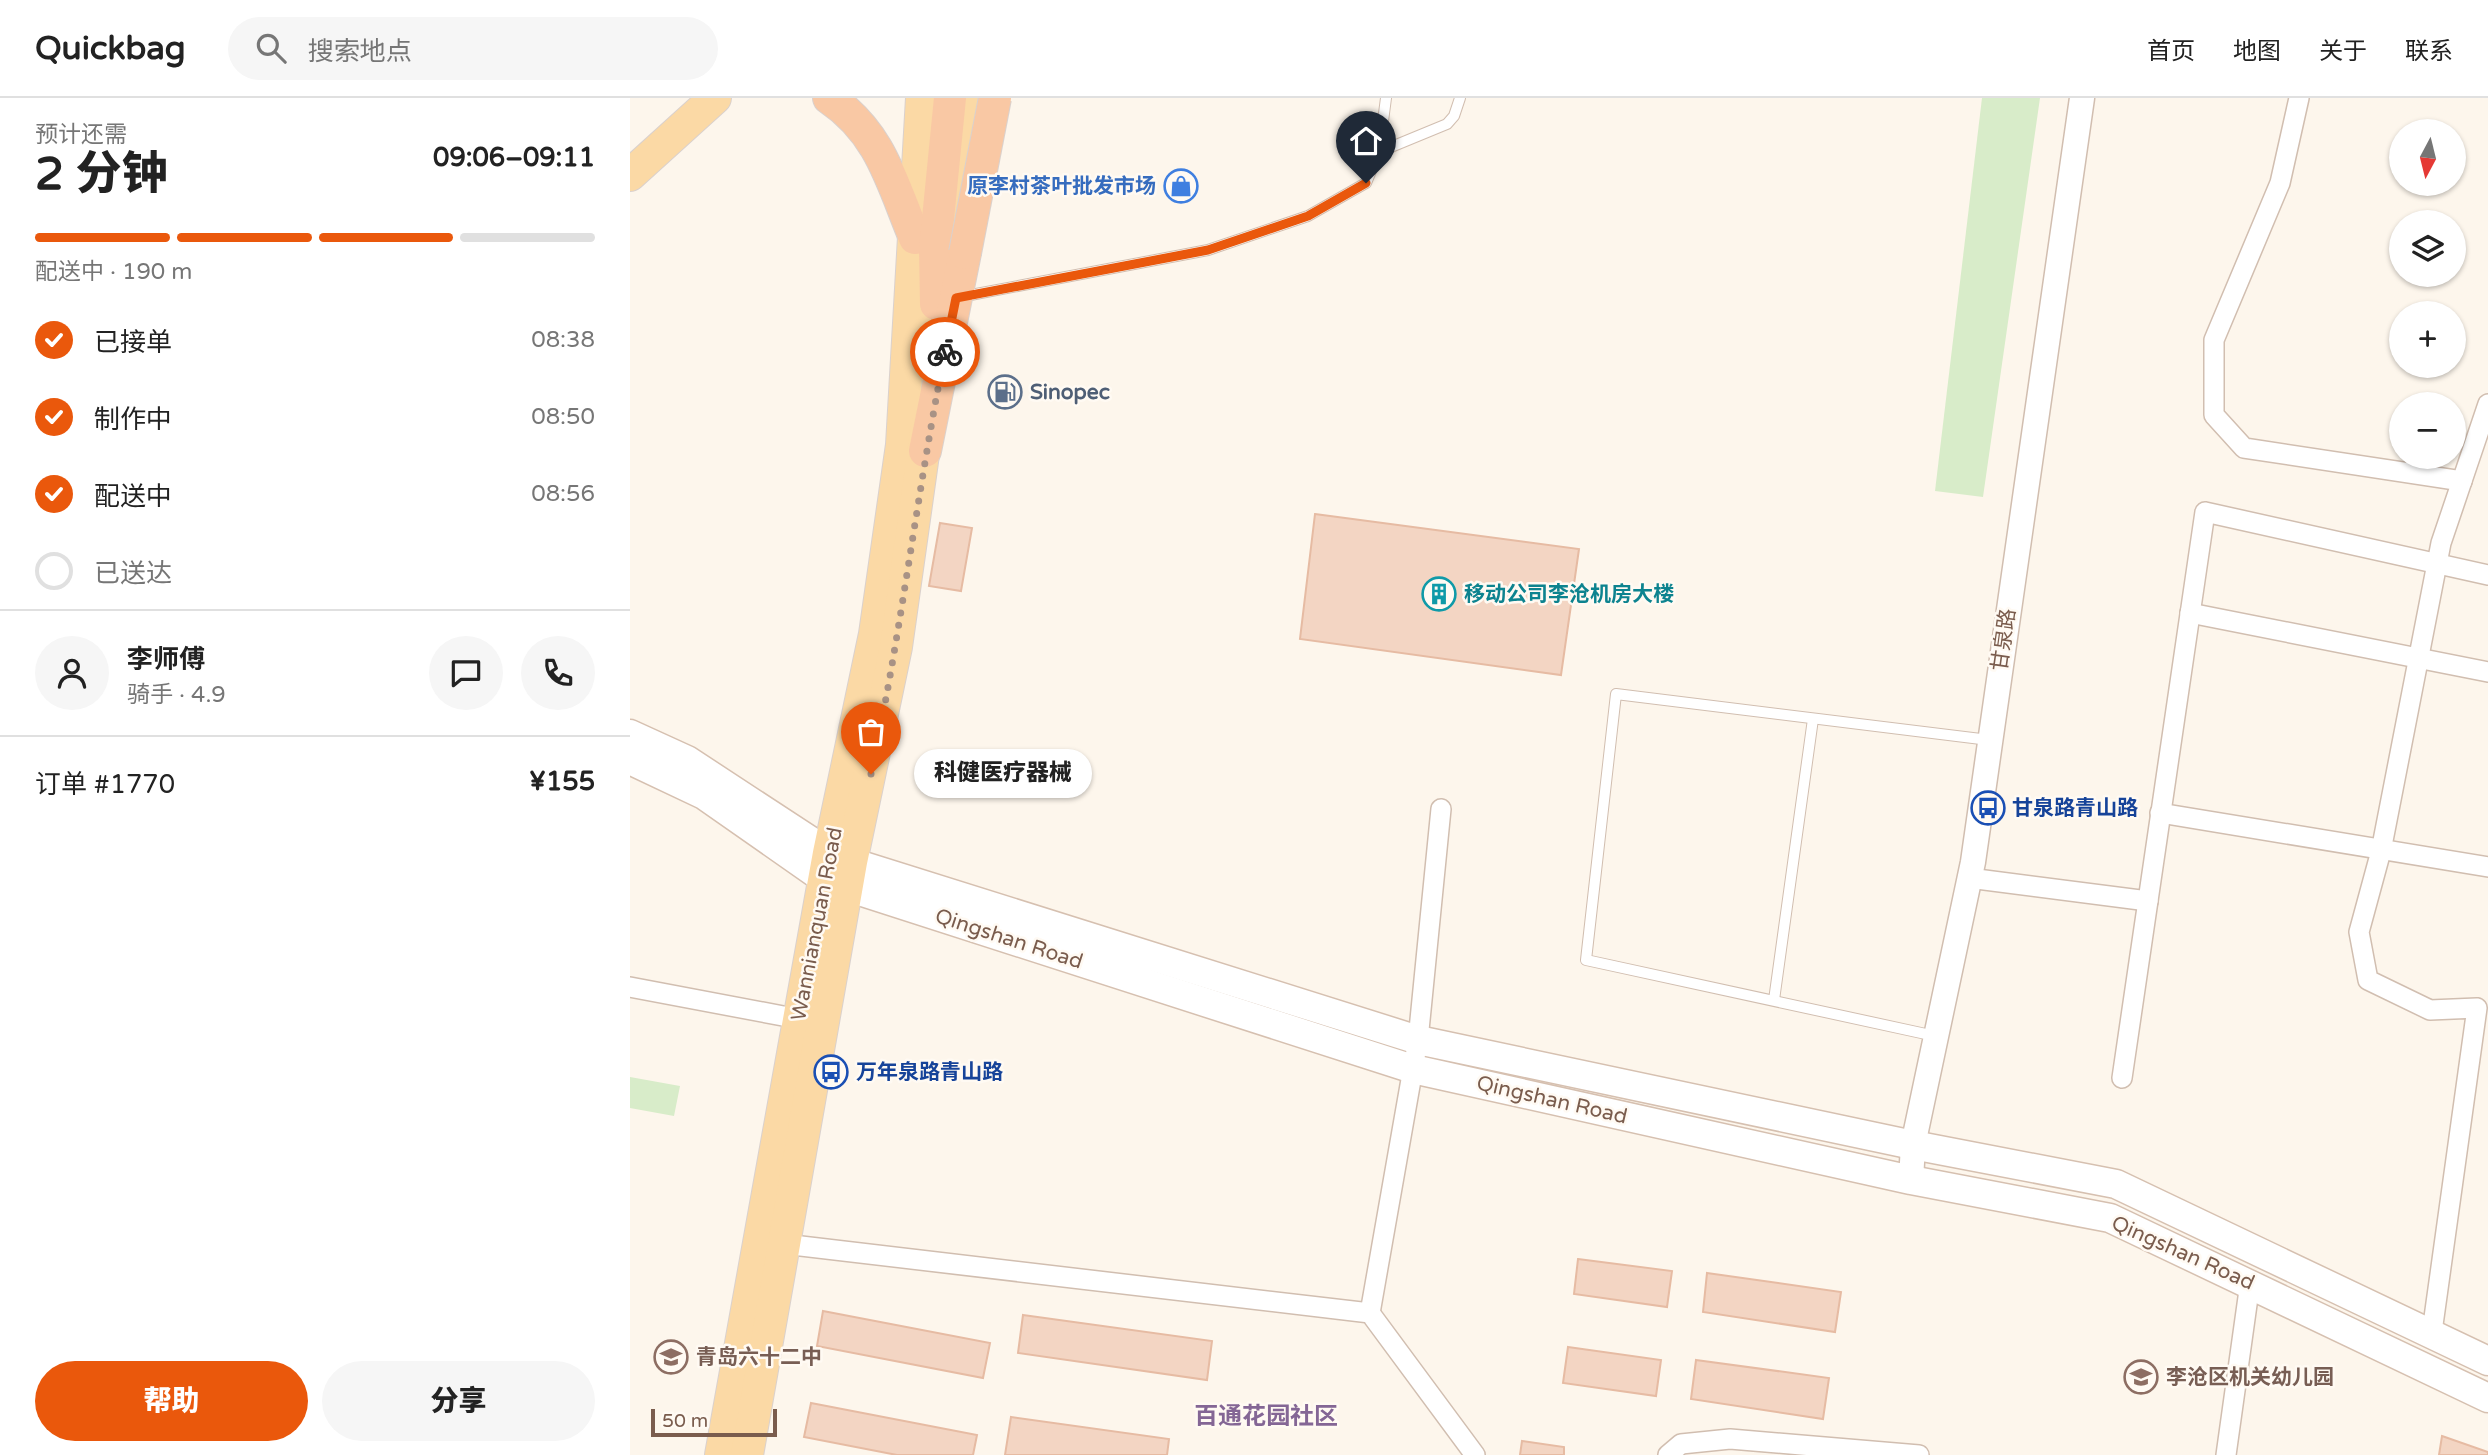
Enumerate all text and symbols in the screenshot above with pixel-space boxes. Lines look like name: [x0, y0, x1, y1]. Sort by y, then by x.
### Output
search box: [228, 17, 718, 80]
text: Quickbag: [35, 29, 186, 68]
icon: search: [252, 29, 290, 67]
text: 搜索地点: [308, 36, 412, 67]
text: 首页: [2147, 37, 2195, 66]
text: 地图: [2233, 37, 2281, 66]
text: 关于: [2319, 37, 2367, 66]
text: 联系: [2405, 37, 2453, 66]
pin: [1336, 111, 1396, 183]
north arrow: [2389, 119, 2466, 196]
map controls: [2389, 119, 2466, 469]
text: 预计还需: [35, 121, 127, 149]
icon: home: [1347, 122, 1385, 160]
text: 09:06–09:11: [433, 142, 595, 173]
text: 2 分钟: [35, 147, 168, 202]
shop icon: 原李村茶叶批发市场: [1162, 167, 1200, 205]
place label: 原李村茶叶批发市场: [967, 174, 1156, 199]
button: layers: [2389, 210, 2466, 287]
text: 配送中 · 190 m: [35, 258, 192, 286]
button: +: [2389, 301, 2466, 378]
courier: [910, 317, 980, 387]
icon: check: [35, 321, 73, 359]
text: 08:38: [531, 326, 595, 354]
text: 已接单: [94, 327, 172, 358]
icon: bike: [926, 333, 964, 371]
fuel station icon: Sinopec: [986, 373, 1024, 411]
place label: Sinopec: [1030, 380, 1110, 405]
button: −: [2389, 392, 2466, 469]
icon: check: [35, 398, 73, 436]
text: 08:50: [531, 403, 595, 431]
text: 制作中: [94, 404, 172, 435]
icon: check: [35, 475, 73, 513]
text: 08:56: [531, 480, 595, 508]
text: 配送中: [94, 481, 172, 512]
text: 已送达: [94, 558, 172, 589]
building icon: 移动公司李沧机房大楼: [1420, 575, 1458, 613]
place label: 移动公司李沧机房大楼: [1464, 582, 1674, 607]
street label: 甘泉路: [1987, 607, 2021, 673]
button: person: [35, 636, 109, 710]
button: chat: [429, 636, 503, 710]
button: phone: [521, 636, 595, 710]
text: 李师傅: [127, 644, 205, 675]
text: 骑手 · 4.9: [127, 681, 226, 709]
pin: [841, 702, 901, 774]
icon: bag: [852, 713, 890, 751]
callout: 科健医疗器械: [913, 750, 1092, 798]
text: 科健医疗器械: [934, 759, 1072, 787]
text: ¥155: [529, 766, 595, 797]
text: 订单 #1770: [35, 769, 175, 800]
bus stop icon: 甘泉路青山路: [1969, 789, 2007, 827]
place label: 甘泉路青山路: [2012, 796, 2138, 821]
street label: Wannianquan Road: [786, 825, 848, 1023]
street label: Qingshan Road: [932, 903, 1086, 975]
bus stop icon: 万年泉路青山路: [812, 1053, 850, 1091]
place label: 万年泉路青山路: [856, 1060, 1003, 1085]
street label: Qingshan Road: [1474, 1071, 1630, 1129]
street label: Qingshan Road: [2108, 1210, 2258, 1296]
school or university icon: 青岛六十二中: [652, 1338, 690, 1376]
place label: 青岛六十二中: [696, 1345, 822, 1370]
school or university icon: 李沧区机关幼儿园: [2122, 1358, 2160, 1396]
button: 帮助: [35, 1361, 308, 1441]
button: 分享: [322, 1361, 595, 1441]
place label: 李沧区机关幼儿园: [2166, 1365, 2334, 1390]
district label: 百通花园社区: [1194, 1402, 1338, 1431]
scale bar: [651, 1406, 777, 1438]
text: 50 m: [662, 1410, 708, 1432]

